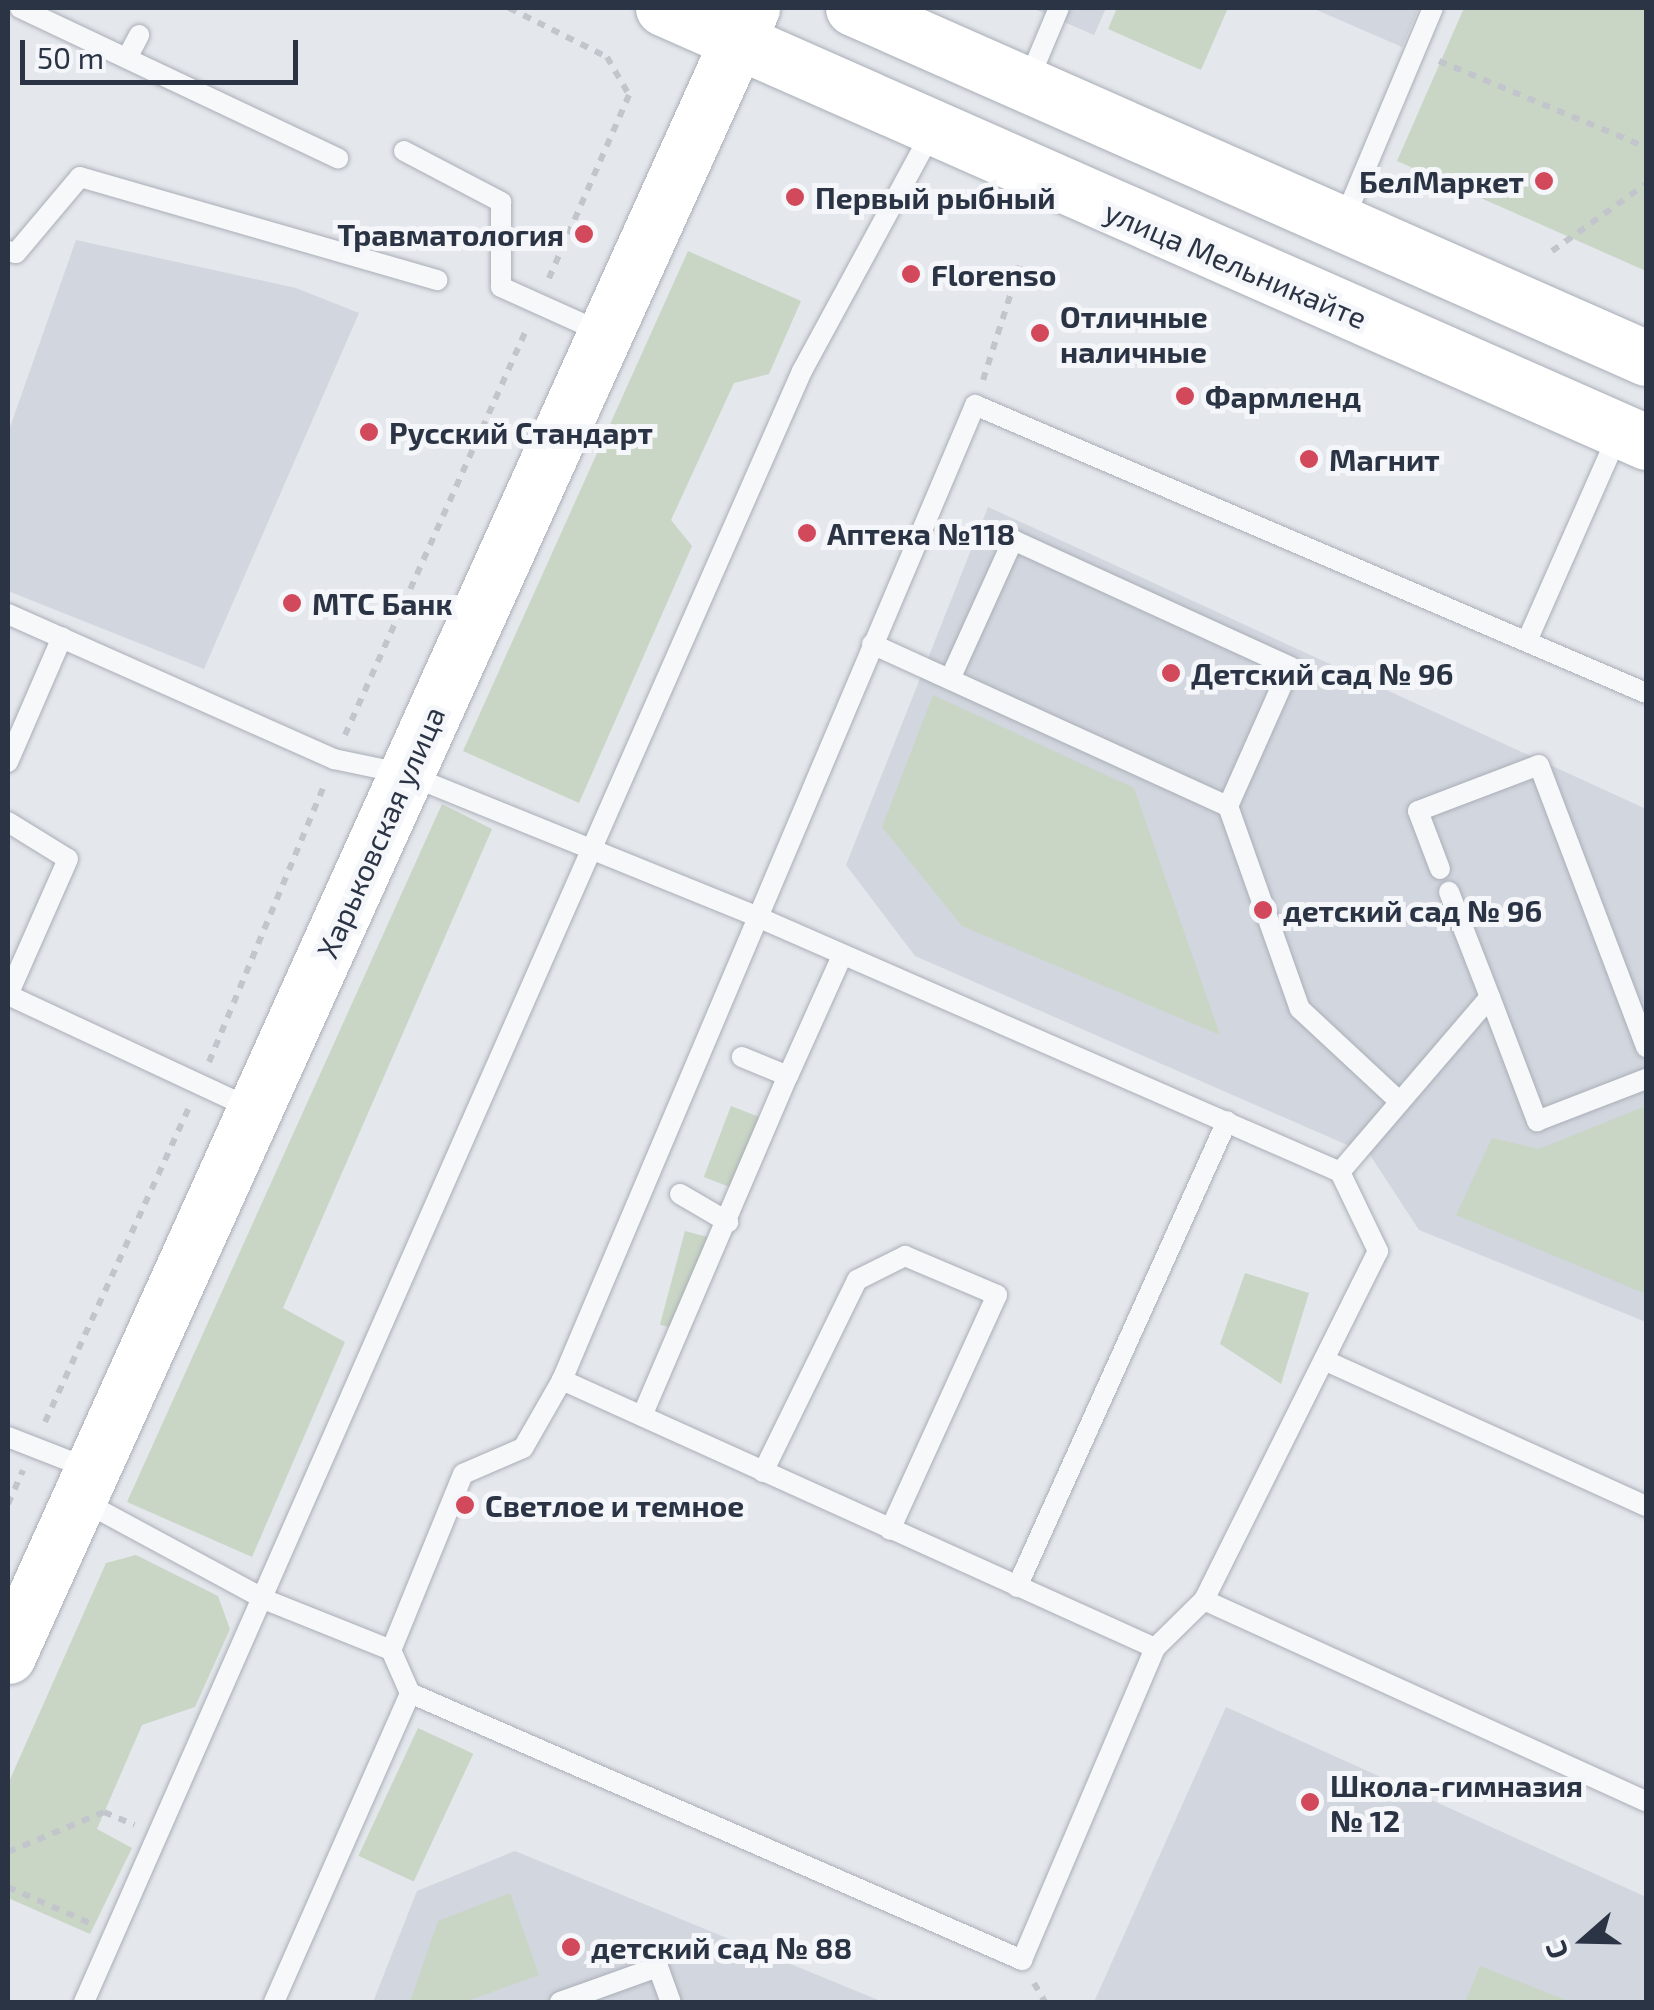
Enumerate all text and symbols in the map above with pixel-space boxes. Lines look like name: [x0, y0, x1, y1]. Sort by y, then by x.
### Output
scale bar: [25, 20, 302, 82]
text: 50 m: [37, 39, 104, 75]
place label: БелМаркет: [1359, 163, 1524, 199]
marker: БелМаркет: [1533, 170, 1555, 192]
place label: Первый рыбный: [815, 179, 1056, 215]
marker: Первый рыбный: [784, 186, 806, 208]
street label: улица Мельникайте: [1099, 192, 1373, 336]
place label: Травматология: [337, 216, 564, 252]
marker: Травматология: [573, 223, 595, 245]
place label: Florenso: [931, 256, 1056, 292]
marker: Florenso: [900, 263, 922, 285]
place label: Отличные наличные: [1060, 298, 1208, 368]
marker: Отличные наличные: [1029, 322, 1051, 344]
place label: Фармленд: [1205, 378, 1361, 414]
marker: Фармленд: [1174, 385, 1196, 407]
place label: Русский Стандарт: [389, 414, 653, 450]
marker: Русский Стандарт: [358, 421, 380, 443]
place label: Магнит: [1329, 441, 1440, 477]
marker: Магнит: [1298, 448, 1320, 470]
place label: Аптека №118: [827, 515, 1015, 551]
marker: Аптека №118: [796, 522, 818, 544]
place label: МТС Банк: [312, 585, 452, 621]
marker: МТС Банк: [281, 592, 303, 614]
place label: Детский сад № 96: [1191, 655, 1453, 691]
marker: Детский сад № 96: [1160, 662, 1182, 684]
street label: Харьковская улица: [308, 701, 452, 963]
place label: детский сад № 96: [1283, 892, 1542, 928]
marker: детский сад № 96: [1252, 899, 1274, 921]
place label: Светлое и темное: [485, 1487, 744, 1523]
marker: Светлое и темное: [454, 1494, 476, 1516]
place label: Школа-гимназия № 12: [1330, 1767, 1583, 1838]
marker: Школа-гимназия № 12: [1299, 1791, 1321, 1813]
north arrow: [1534, 1890, 1634, 1990]
place label: детский сад № 88: [591, 1929, 852, 1965]
marker: детский сад № 88: [560, 1936, 582, 1958]
text: С: [1537, 1937, 1575, 1964]

